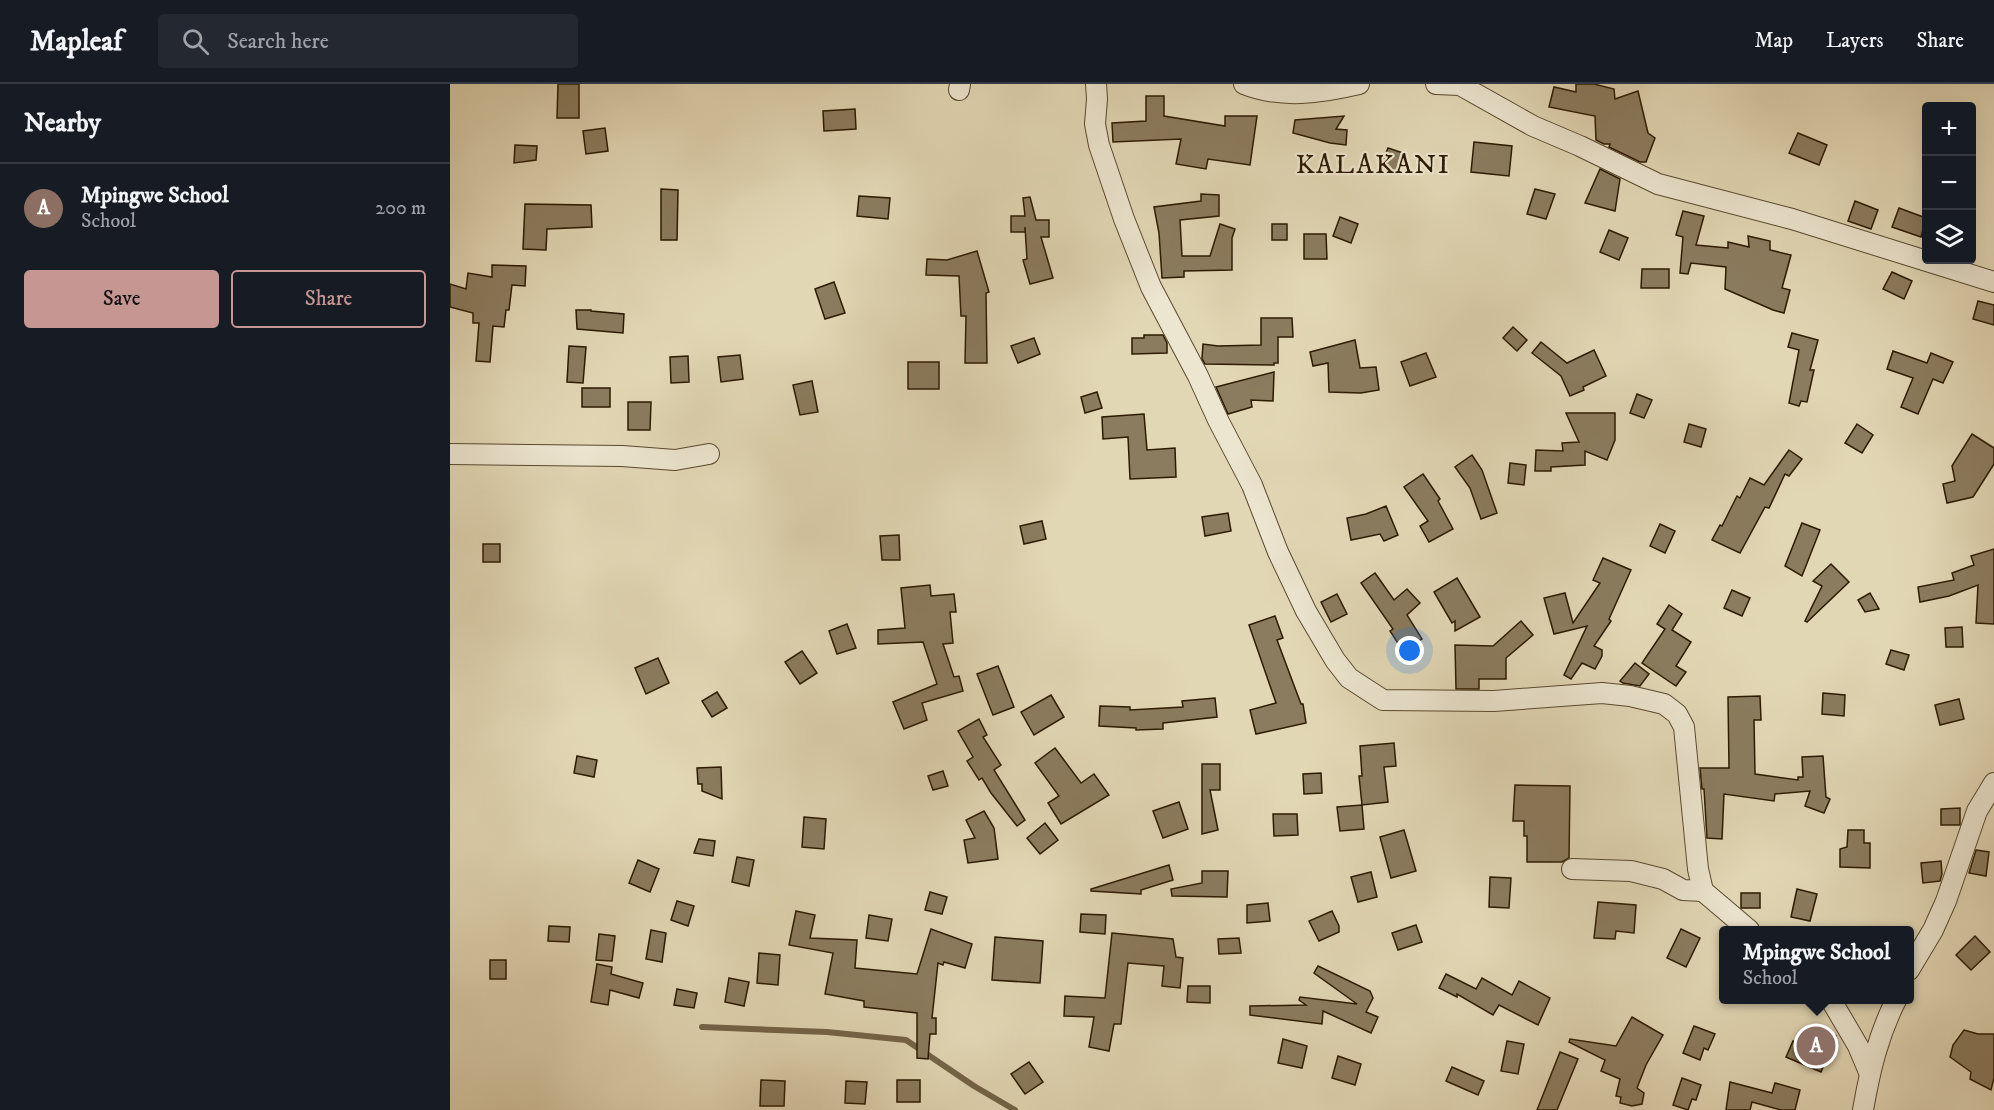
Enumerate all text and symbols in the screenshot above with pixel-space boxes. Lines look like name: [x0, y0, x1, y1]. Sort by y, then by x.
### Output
search box: [158, 14, 578, 68]
text: Mapleaf: [30, 24, 122, 59]
icon: search: [179, 25, 212, 58]
text: Search here: [227, 28, 329, 55]
text: Map: [1754, 28, 1793, 54]
text: Layers: [1826, 28, 1884, 54]
text: Share: [1917, 28, 1964, 54]
map controls: [1922, 102, 1976, 264]
button: +: [1922, 102, 1976, 156]
text: Nearby: [24, 107, 101, 140]
district label: KALAKANI: [1296, 148, 1450, 182]
button: −: [1922, 156, 1976, 210]
text: Mpingwe School: [81, 182, 229, 209]
text: A: [37, 196, 50, 221]
text: 200 m: [375, 196, 426, 221]
text: School: [81, 209, 136, 234]
button: layers: [1922, 210, 1976, 264]
button: Save: [24, 270, 219, 328]
button: Share: [231, 270, 426, 328]
your location: [1395, 636, 1424, 665]
popup: [1719, 926, 1914, 1004]
text: Mpingwe School: [1743, 939, 1890, 966]
text: School: [1743, 966, 1798, 991]
pin: A: [1796, 1024, 1836, 1068]

